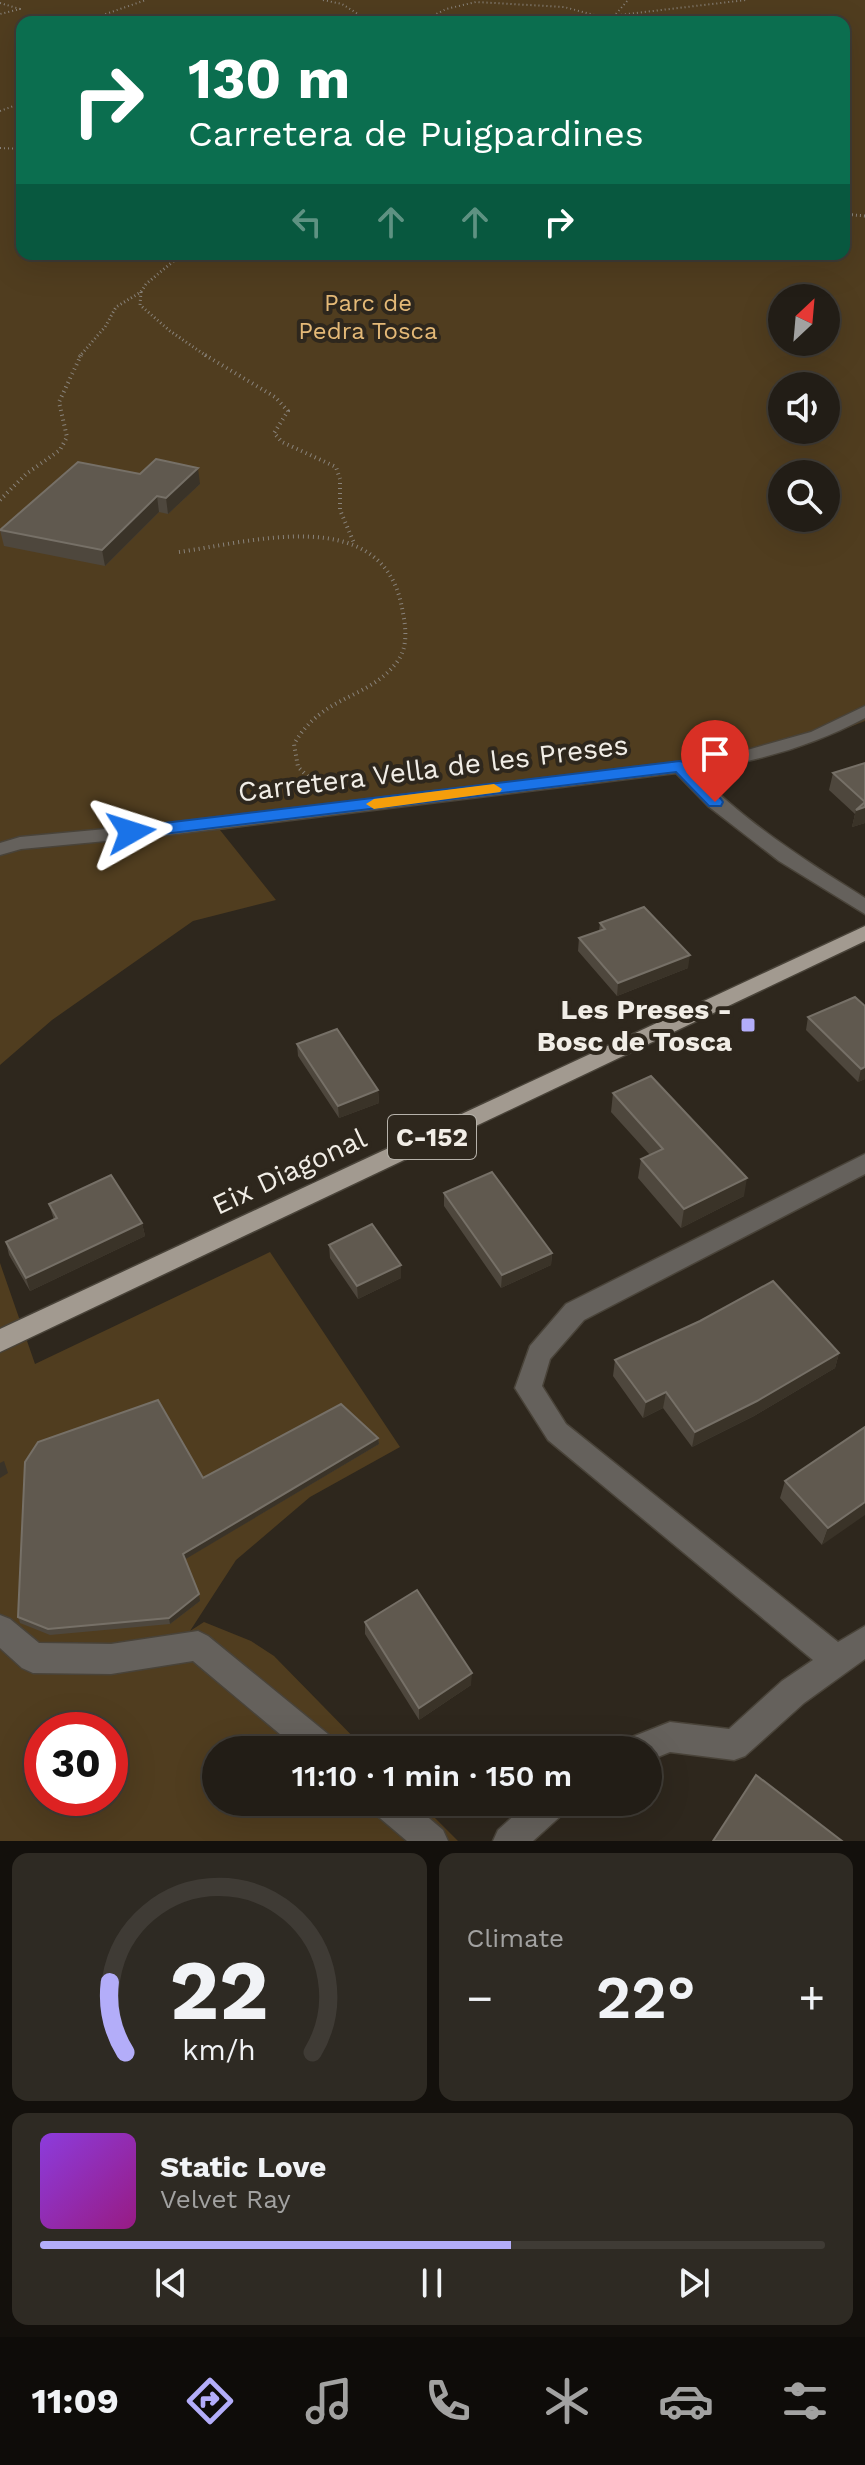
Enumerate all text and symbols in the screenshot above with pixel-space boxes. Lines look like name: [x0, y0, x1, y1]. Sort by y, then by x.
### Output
text: 130 m: [188, 46, 350, 112]
icon: right: [56, 48, 160, 152]
text: Carretera de Puigpardines: [188, 113, 644, 155]
icon: left: [285, 200, 329, 244]
icon: ahead: [369, 200, 413, 244]
icon: ahead: [453, 200, 497, 244]
icon: right: [537, 200, 581, 244]
north arrow: [768, 284, 840, 356]
map controls: [768, 284, 840, 532]
park label: Parc de Pedra Tosca: [298, 289, 438, 345]
button: sound: [768, 372, 840, 444]
button: search: [768, 460, 840, 532]
pin: [681, 720, 749, 802]
street label: Carretera Vella de les Preses: [236, 728, 630, 809]
icon: arrive: [693, 732, 737, 776]
position arrow: [89, 790, 173, 874]
place label: Les Preses - Bosc de Tosca: [537, 993, 733, 1058]
marker: Les Preses - Bosc de Tosca: [739, 1016, 757, 1034]
road number: C-152: [388, 1115, 476, 1159]
street label: Eix Diagonal: [207, 1121, 372, 1221]
speed limit sign: 30: [24, 1712, 128, 1816]
text: 11:10 · 1 min · 150 m: [292, 1758, 572, 1793]
text: Climate: [467, 1923, 564, 1953]
text: 22: [170, 1942, 269, 2039]
text: 22°: [596, 1962, 696, 2033]
text: −: [467, 1972, 493, 2024]
text: +: [798, 1972, 825, 2024]
text: km/h: [182, 2033, 256, 2067]
text: Static Love: [160, 2149, 326, 2184]
text: Velvet Ray: [160, 2184, 291, 2214]
icon: previous: [149, 2261, 193, 2305]
icon: pause: [410, 2261, 454, 2305]
icon: next: [672, 2261, 716, 2305]
icon: directions: [182, 2373, 238, 2429]
icon: music: [301, 2373, 357, 2429]
icon: phone: [420, 2373, 476, 2429]
icon: climate: [539, 2373, 595, 2429]
icon: car: [658, 2373, 714, 2429]
icon: filters: [777, 2373, 833, 2429]
text: 11:09: [32, 2380, 119, 2422]

